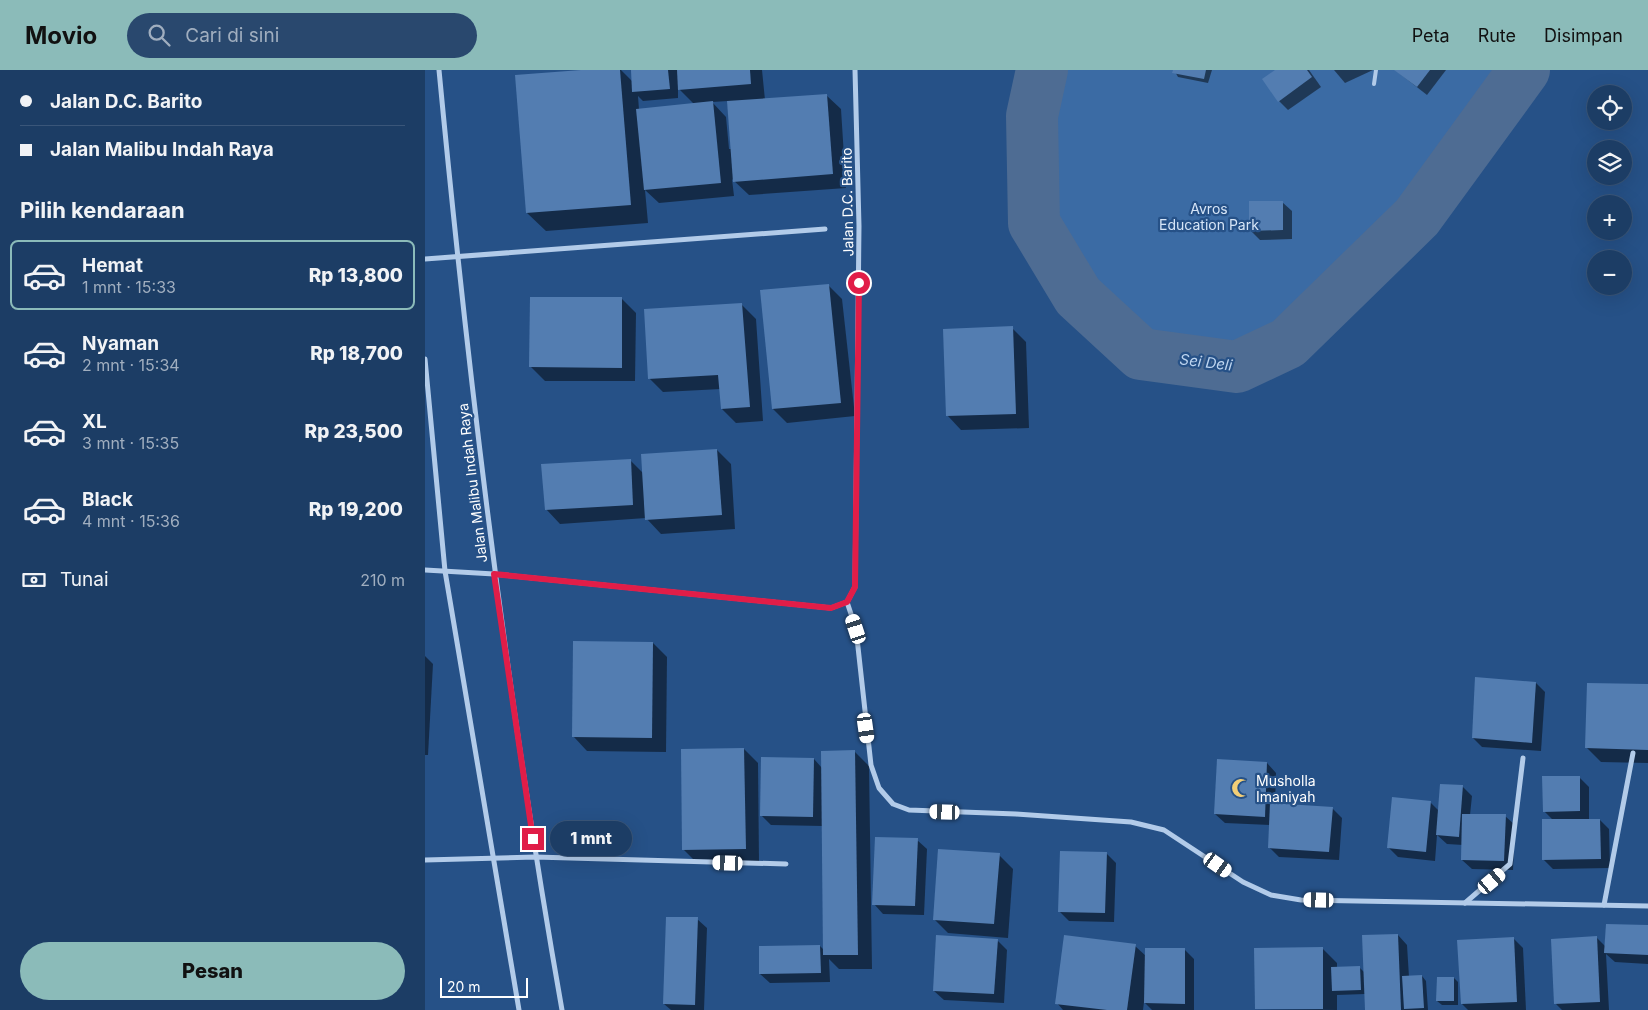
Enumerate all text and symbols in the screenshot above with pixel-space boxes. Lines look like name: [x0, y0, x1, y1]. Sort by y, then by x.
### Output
search box: [127, 13, 477, 58]
text: Movio: [25, 21, 97, 50]
icon: search: [145, 21, 173, 49]
text: Cari di sini: [185, 24, 279, 47]
text: Peta: [1412, 25, 1450, 46]
text: Rute: [1478, 25, 1516, 46]
text: Disimpan: [1544, 25, 1623, 46]
map controls: [1587, 85, 1632, 295]
button: locate: [1587, 85, 1632, 130]
text: Jalan D.C. Barito: [50, 90, 202, 113]
text: Jalan Malibu Indah Raya: [50, 138, 274, 161]
button: layers: [1587, 140, 1632, 185]
street label: Jalan D.C. Barito: [838, 147, 856, 257]
button: +: [1587, 195, 1632, 240]
text: Pilih kendaraan: [20, 197, 185, 223]
park label: Avros Education Park: [1159, 200, 1259, 233]
button: −: [1587, 250, 1632, 295]
icon: car: [22, 253, 67, 298]
text: Hemat: [82, 254, 143, 277]
text: Rp 13,800: [309, 264, 403, 287]
route start: [848, 272, 870, 294]
text: 1 mnt · 15:33: [82, 277, 176, 297]
icon: car: [22, 331, 67, 376]
text: Nyaman: [82, 332, 159, 355]
text: Rp 18,700: [310, 342, 403, 365]
water label: Sei Deli: [1179, 349, 1234, 375]
text: 2 mnt · 15:34: [82, 355, 180, 375]
street label: Jalan Malibu Indah Raya: [454, 402, 490, 564]
icon: car: [22, 409, 67, 454]
text: XL: [82, 410, 107, 433]
text: Rp 23,500: [305, 420, 403, 443]
text: 3 mnt · 15:35: [82, 433, 179, 453]
icon: car: [22, 487, 67, 532]
text: Black: [82, 488, 133, 511]
text: Rp 19,200: [309, 498, 403, 521]
text: 4 mnt · 15:36: [82, 511, 180, 531]
icon: cash: [20, 566, 48, 594]
text: Tunai: [60, 568, 109, 591]
text: 210 m: [360, 570, 405, 590]
car: [844, 612, 867, 646]
car: [856, 712, 875, 744]
place label: Musholla Imaniyah: [1256, 772, 1316, 805]
mosque icon: Musholla Imaniyah: [1230, 777, 1252, 799]
car: [929, 804, 960, 820]
callout: 1 mnt: [551, 822, 633, 856]
route end: [522, 828, 544, 850]
text: 1 mnt: [570, 828, 612, 848]
car: [1201, 850, 1234, 880]
car: [712, 855, 743, 871]
car: [1475, 866, 1508, 896]
car: [1303, 892, 1334, 908]
button: Pesan: [20, 942, 405, 1000]
scale bar: [440, 975, 527, 998]
text: 20 m: [447, 978, 481, 995]

